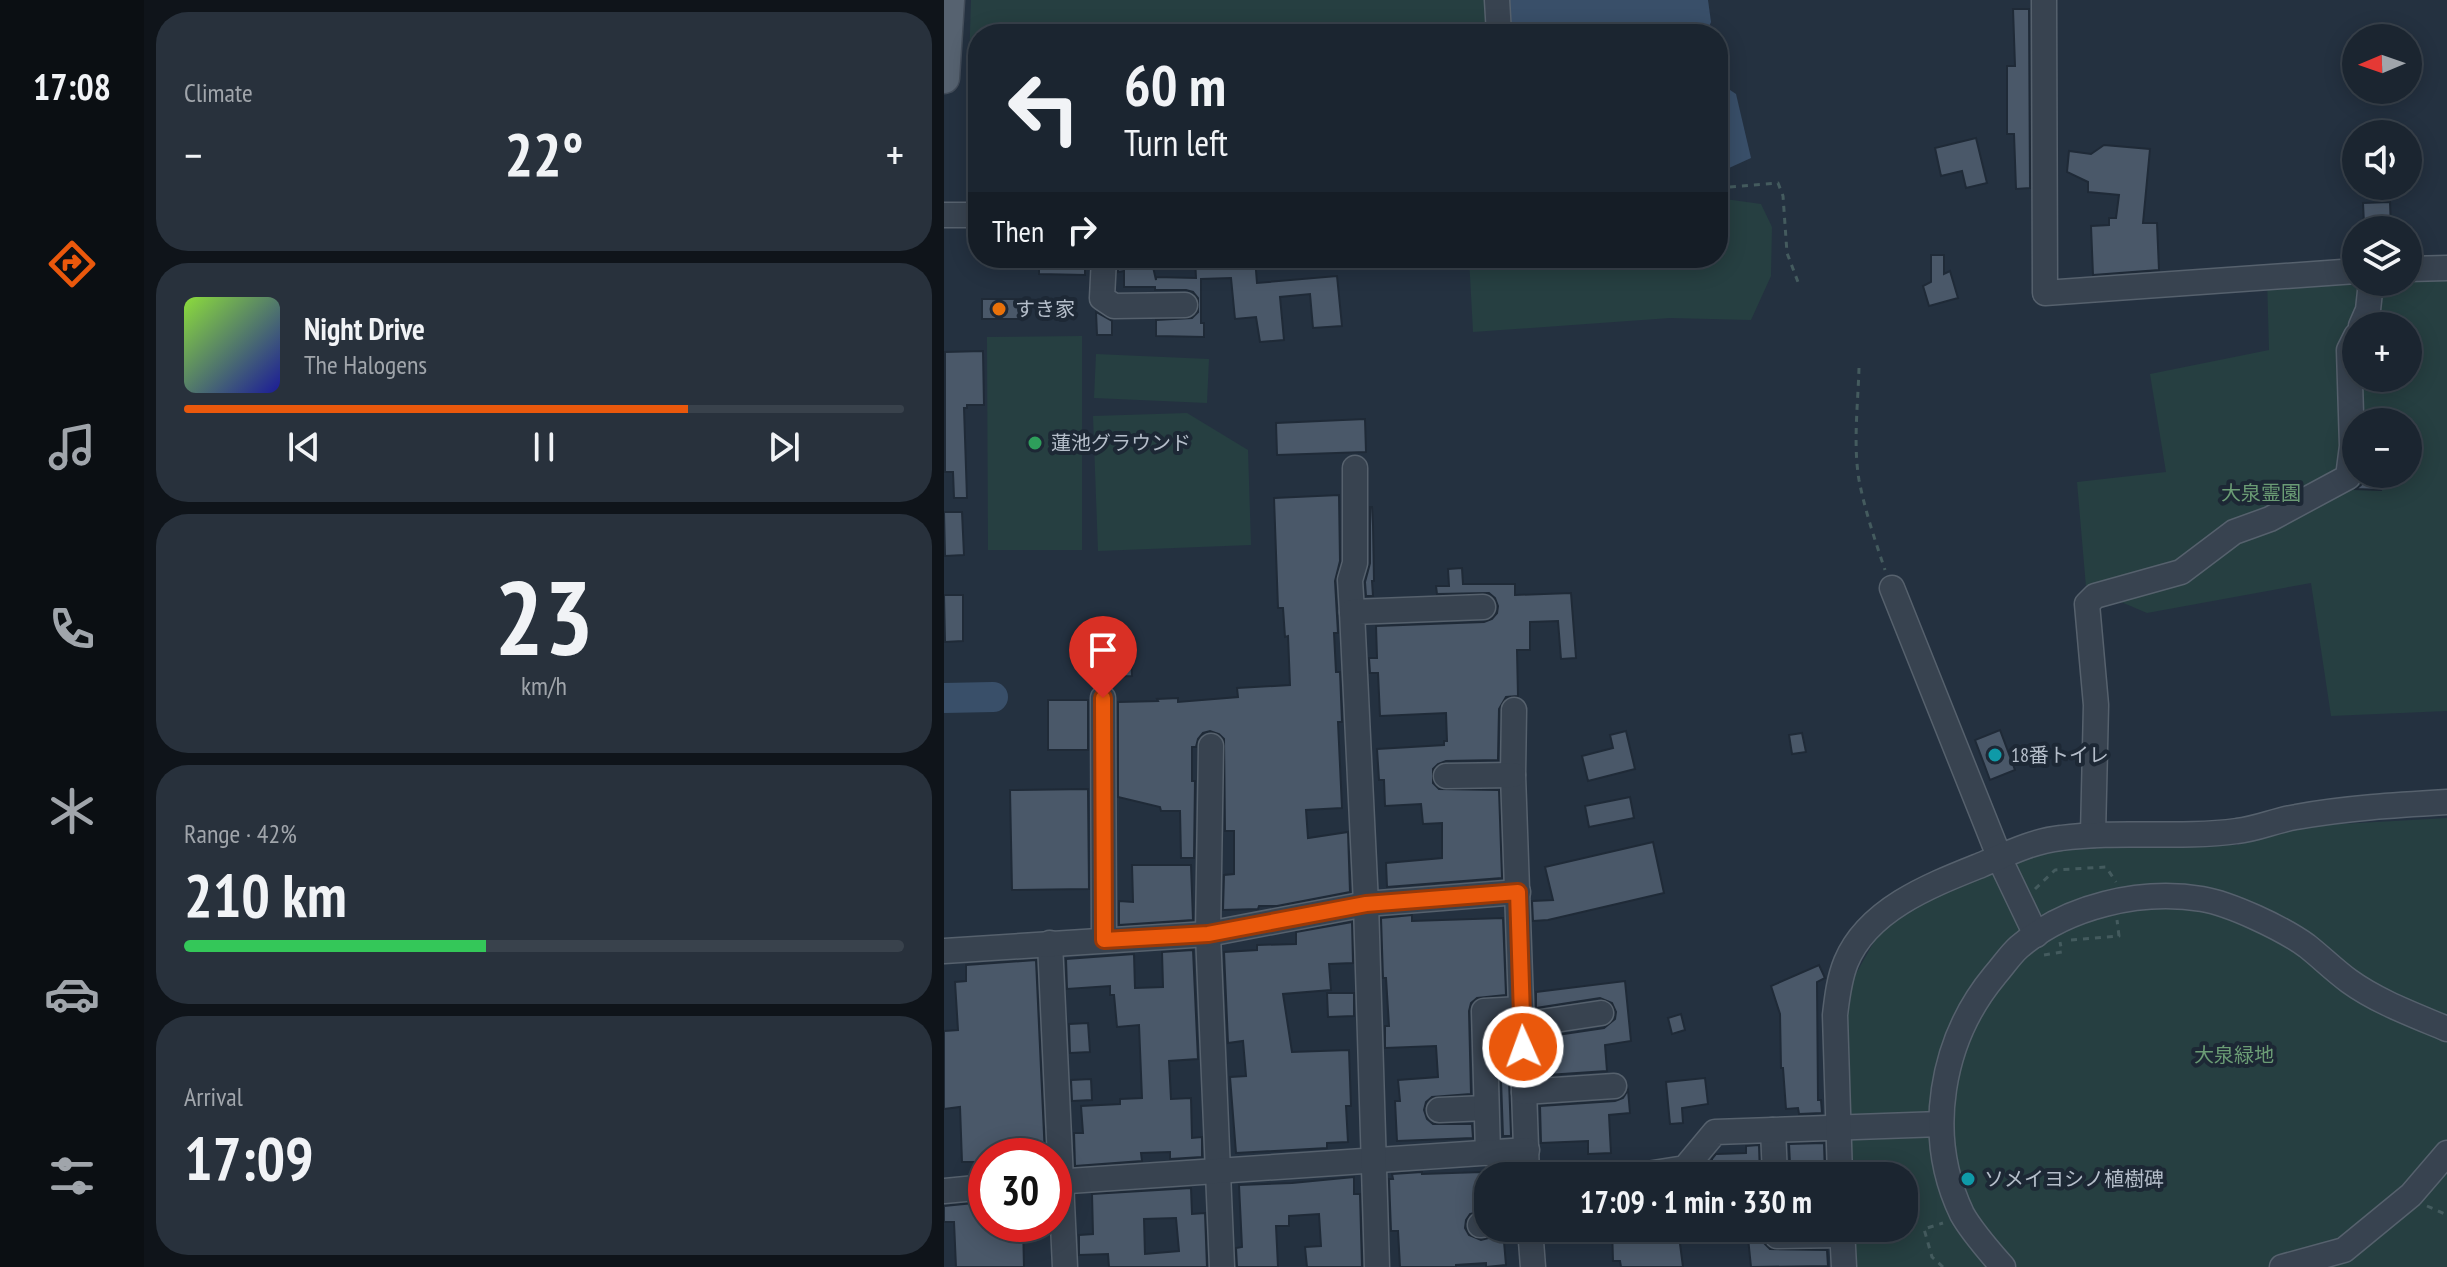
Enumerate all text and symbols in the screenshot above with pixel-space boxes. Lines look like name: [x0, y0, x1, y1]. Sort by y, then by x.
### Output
north arrow: [2342, 24, 2422, 104]
map controls: [2342, 24, 2422, 488]
text: 60 m: [1124, 49, 1226, 121]
icon: left: [992, 56, 1096, 160]
text: 17:08: [33, 63, 111, 110]
text: Climate: [184, 76, 253, 109]
text: 22°: [504, 115, 584, 193]
text: Turn left: [1124, 119, 1228, 166]
button: sound: [2342, 120, 2422, 200]
text: −: [184, 126, 202, 183]
text: +: [886, 126, 904, 183]
icon: right: [1060, 208, 1104, 252]
text: Then: [992, 211, 1044, 250]
button: layers: [2342, 216, 2422, 296]
icon: directions: [44, 236, 100, 292]
place label: すき家: [1015, 296, 1075, 322]
marker: すき家: [990, 300, 1008, 318]
text: Night Drive: [304, 309, 425, 348]
button: +: [2342, 312, 2422, 392]
text: The Halogens: [304, 348, 427, 381]
button: −: [2342, 408, 2422, 488]
icon: music: [44, 419, 100, 475]
icon: previous: [282, 425, 326, 469]
icon: pause: [522, 425, 566, 469]
icon: next: [762, 425, 806, 469]
place label: 蓮池グラウンド: [1051, 430, 1191, 456]
marker: 蓮池グラウンド: [1026, 434, 1044, 452]
park label: 大泉霊園: [2221, 480, 2301, 506]
text: 23: [494, 549, 594, 684]
icon: phone: [44, 601, 100, 657]
pin: [1069, 616, 1137, 698]
icon: arrive: [1081, 628, 1125, 672]
text: km/h: [521, 669, 567, 702]
place label: 18番トイレ: [2011, 742, 2109, 768]
marker: 18番トイレ: [1986, 746, 2004, 764]
icon: climate: [44, 783, 100, 839]
text: Range · 42%: [184, 817, 297, 850]
text: 210 km: [184, 856, 347, 934]
icon: car: [44, 966, 100, 1022]
position arrow: [1481, 1005, 1565, 1089]
park label: 大泉緑地: [2194, 1042, 2274, 1068]
text: Arrival: [184, 1080, 243, 1113]
text: 17:09: [184, 1119, 314, 1197]
speed limit sign: 30: [968, 1138, 1072, 1242]
icon: filters: [44, 1148, 100, 1204]
place label: ソメイヨシノ植樹碑: [1984, 1166, 2164, 1192]
marker: ソメイヨシノ植樹碑: [1959, 1170, 1977, 1188]
text: 17:09 · 1 min · 330 m: [1580, 1182, 1812, 1221]

